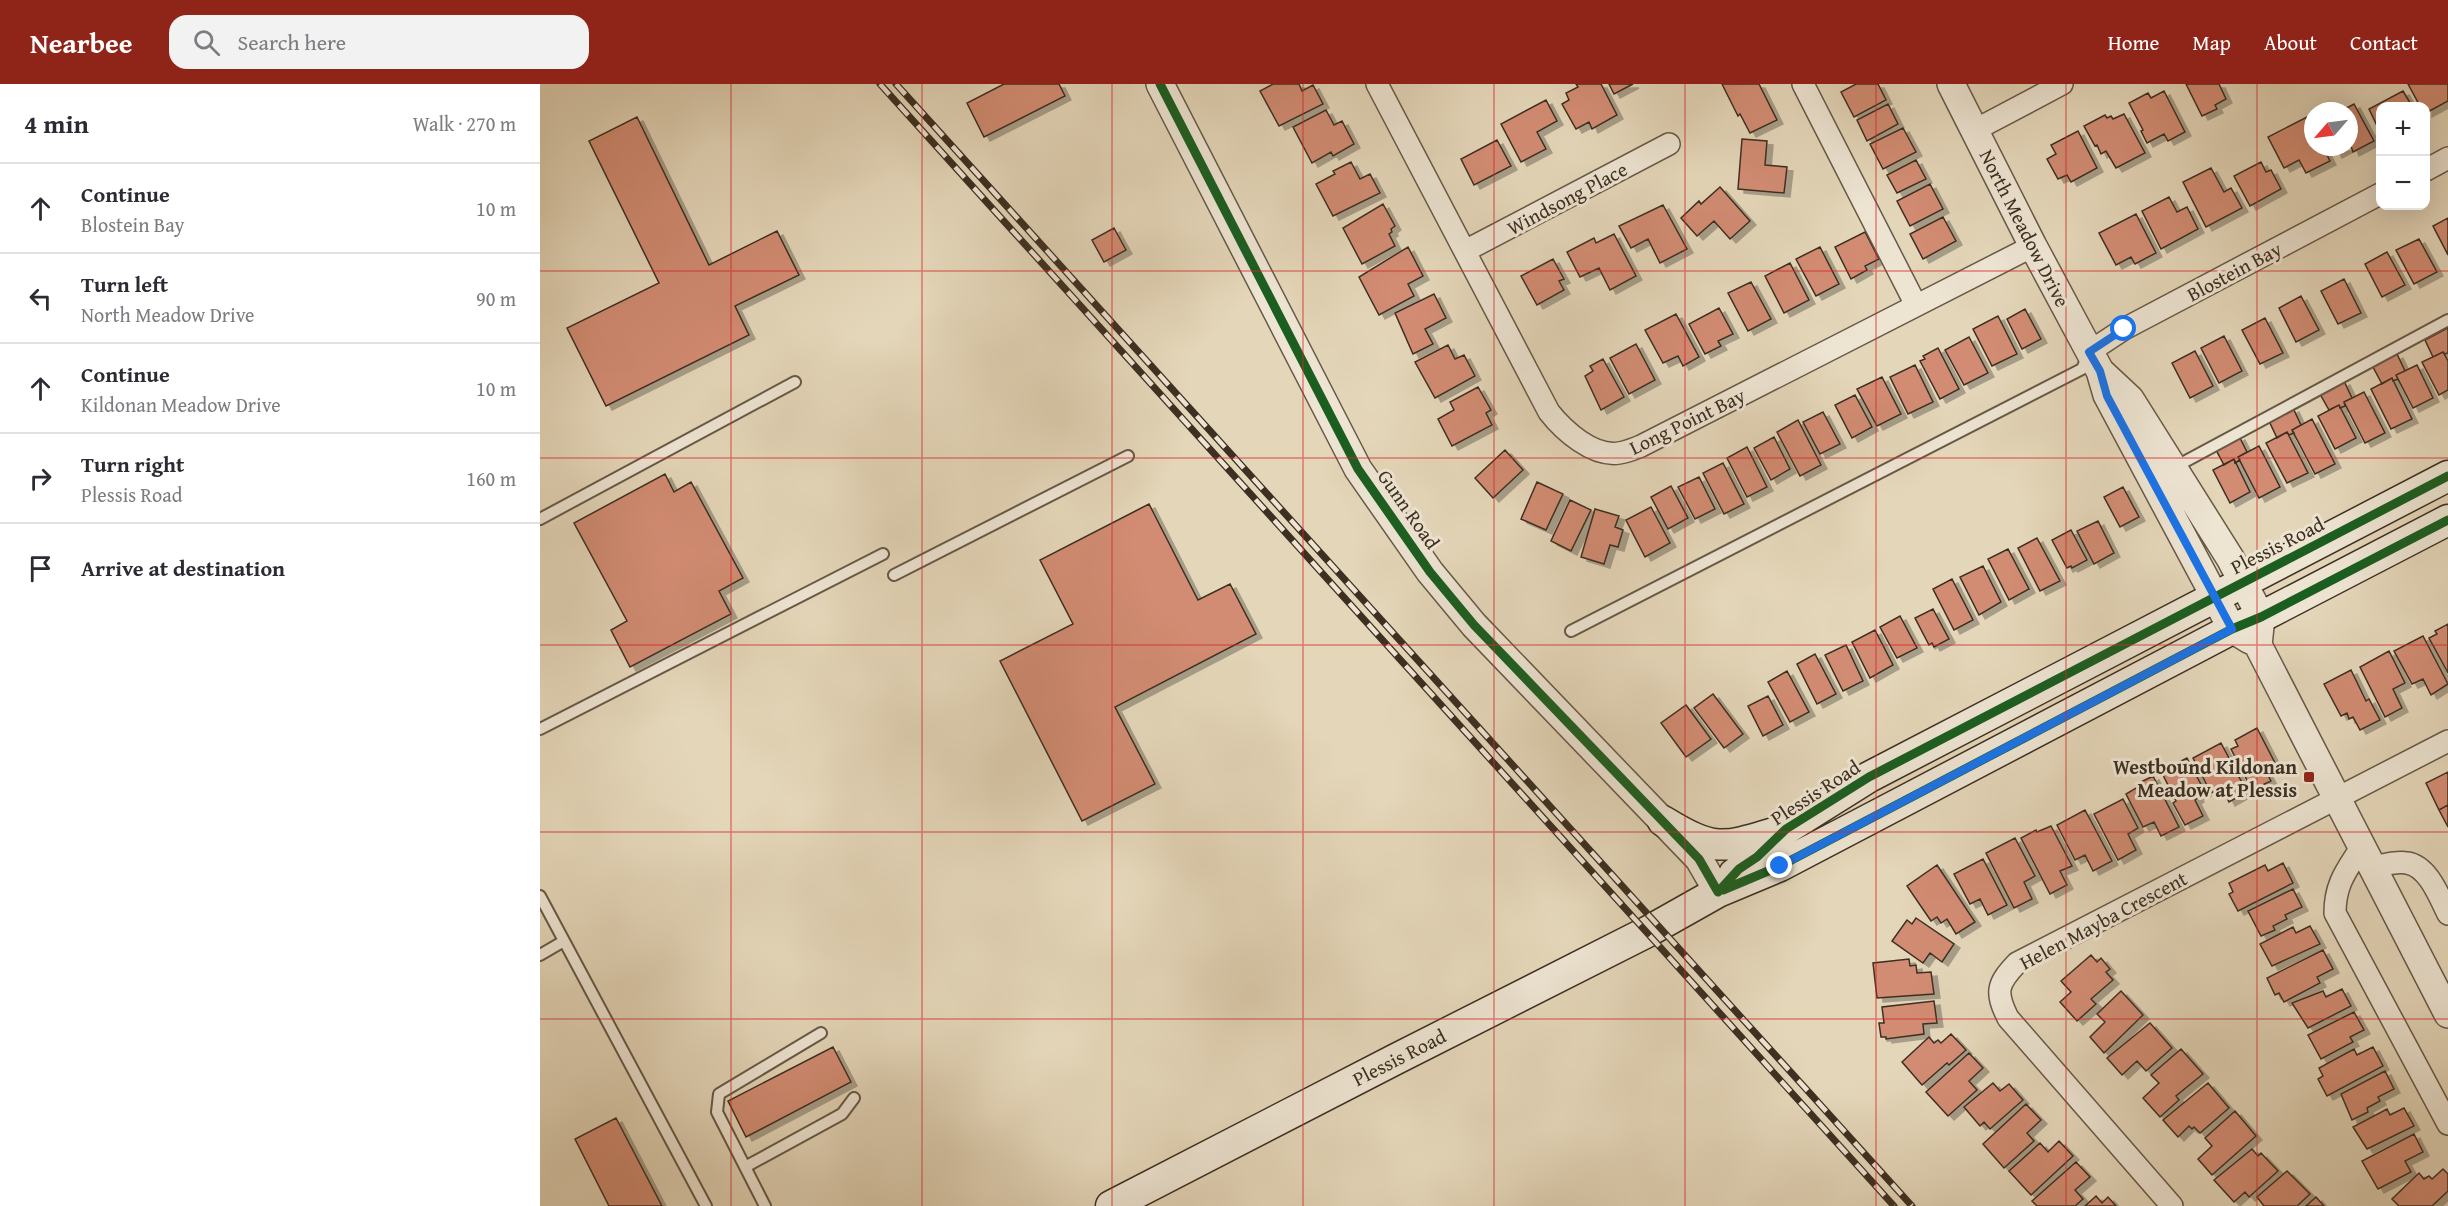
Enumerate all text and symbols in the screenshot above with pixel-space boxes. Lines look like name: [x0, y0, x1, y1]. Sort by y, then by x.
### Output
search box: [169, 15, 589, 69]
text: Nearbee: [30, 22, 133, 63]
icon: search: [190, 26, 223, 59]
text: Search here: [238, 26, 346, 58]
text: Home: [2108, 27, 2159, 58]
text: Map: [2192, 27, 2231, 58]
text: About: [2264, 27, 2317, 58]
text: Contact: [2350, 27, 2418, 58]
north arrow: [2304, 102, 2358, 156]
map controls: [2376, 102, 2430, 210]
button: +: [2376, 102, 2430, 156]
text: 4 min: [24, 104, 89, 143]
text: Walk · 270 m: [413, 109, 516, 138]
street label: North Meadow Drive: [1973, 144, 2077, 312]
street label: Windsong Place: [1502, 154, 1632, 242]
button: −: [2376, 156, 2430, 210]
text: Continue: [81, 178, 170, 210]
icon: ahead: [24, 192, 57, 225]
text: 10 m: [476, 194, 516, 223]
text: Blostein Bay: [81, 210, 185, 239]
street label: Blostein Bay: [2181, 234, 2287, 308]
text: Turn left: [81, 268, 168, 300]
icon: left: [24, 282, 57, 315]
text: 90 m: [476, 284, 516, 313]
text: North Meadow Drive: [81, 300, 255, 329]
route start: [2110, 315, 2136, 341]
text: Continue: [81, 358, 170, 390]
icon: ahead: [24, 372, 57, 405]
text: 10 m: [476, 374, 516, 403]
street label: Long Point Bay: [1624, 380, 1750, 462]
text: Kildonan Meadow Drive: [81, 390, 281, 419]
text: Turn right: [81, 448, 184, 480]
icon: right: [24, 462, 57, 495]
street label: Gunn Road: [1371, 463, 1447, 555]
text: 160 m: [466, 464, 516, 493]
text: Plessis Road: [81, 480, 182, 509]
street label: Plessis Road: [2225, 509, 2329, 581]
icon: arrive: [24, 552, 57, 585]
text: Arrive at destination: [81, 552, 285, 584]
street label: Plessis Road: [1765, 752, 1866, 832]
place label: Westbound Kildonan Meadow at Plessis: [2113, 752, 2297, 804]
marker: Westbound Kildonan Meadow at Plessis: [2302, 770, 2316, 784]
route end: [1766, 852, 1792, 878]
street label: Helen Mayba Crescent: [2014, 864, 2192, 976]
street label: Plessis Road: [1347, 1021, 1451, 1093]

